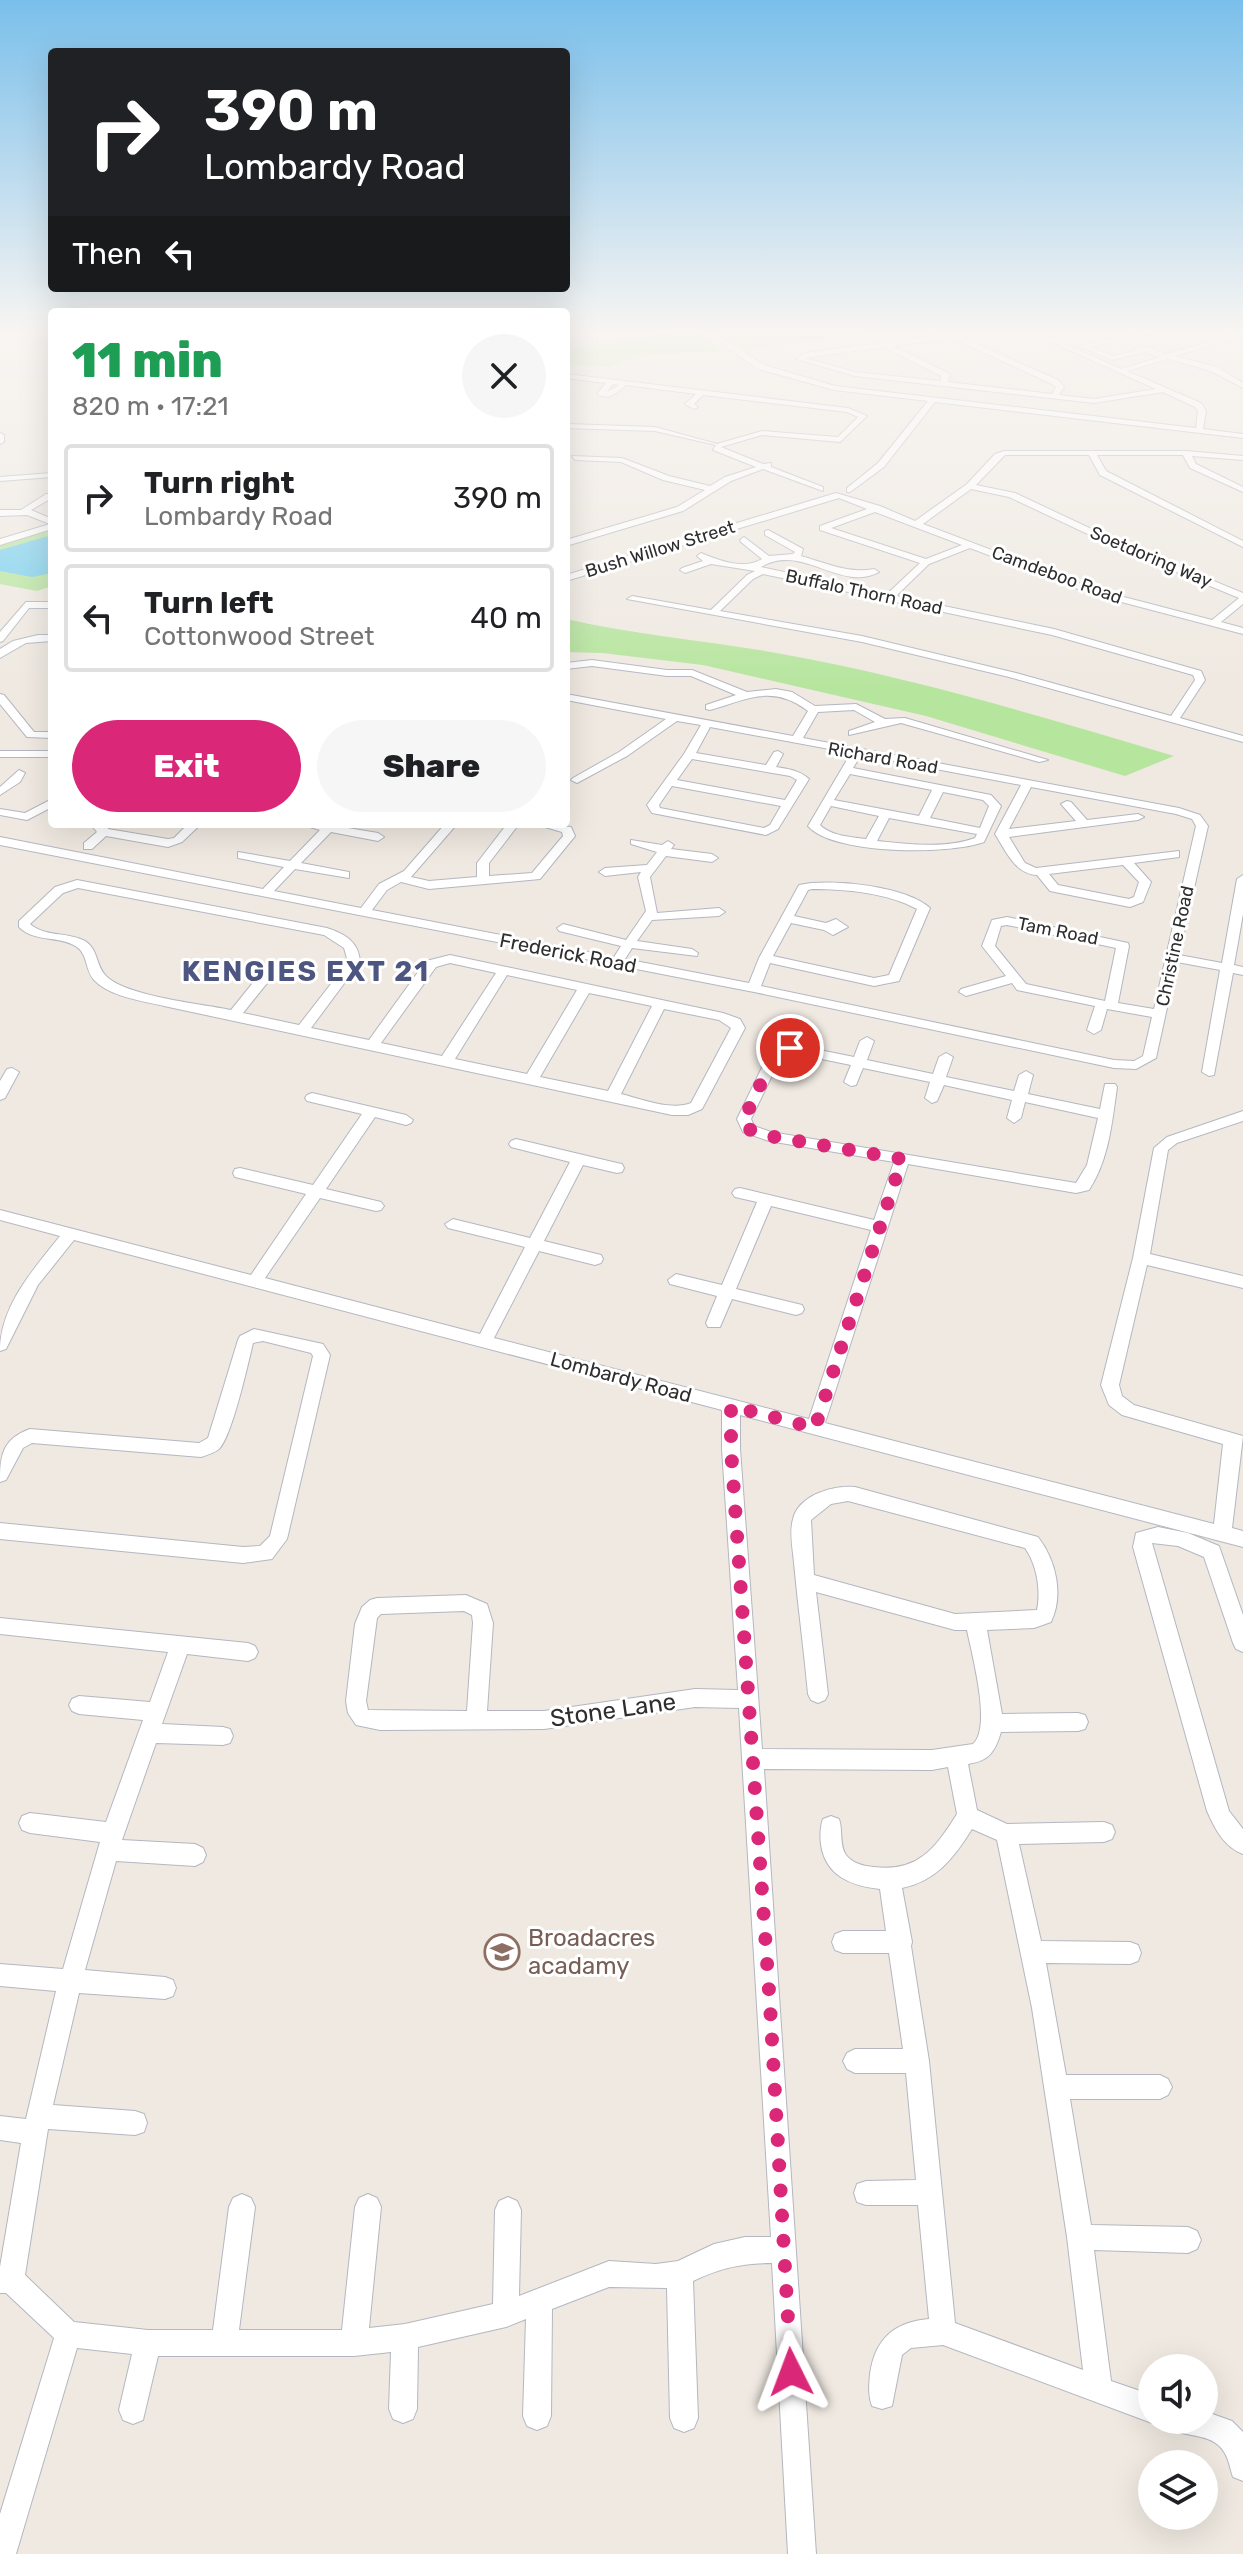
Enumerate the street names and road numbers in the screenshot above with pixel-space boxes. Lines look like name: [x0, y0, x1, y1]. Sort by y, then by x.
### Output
street label: Bush Willow Street: [583, 516, 737, 582]
street label: Soetdoring Way: [1087, 521, 1215, 593]
street label: Camdeboo Road: [989, 541, 1125, 609]
street label: Buffalo Thorn Road: [783, 565, 945, 619]
street label: Richard Road: [826, 737, 940, 779]
street label: Christine Road: [1151, 884, 1199, 1008]
street label: Tam Road: [1016, 912, 1100, 950]
street label: Frederick Road: [497, 928, 639, 978]
street label: Lombardy Road: [548, 1347, 694, 1407]
street label: Stone Lane: [548, 1687, 678, 1733]

